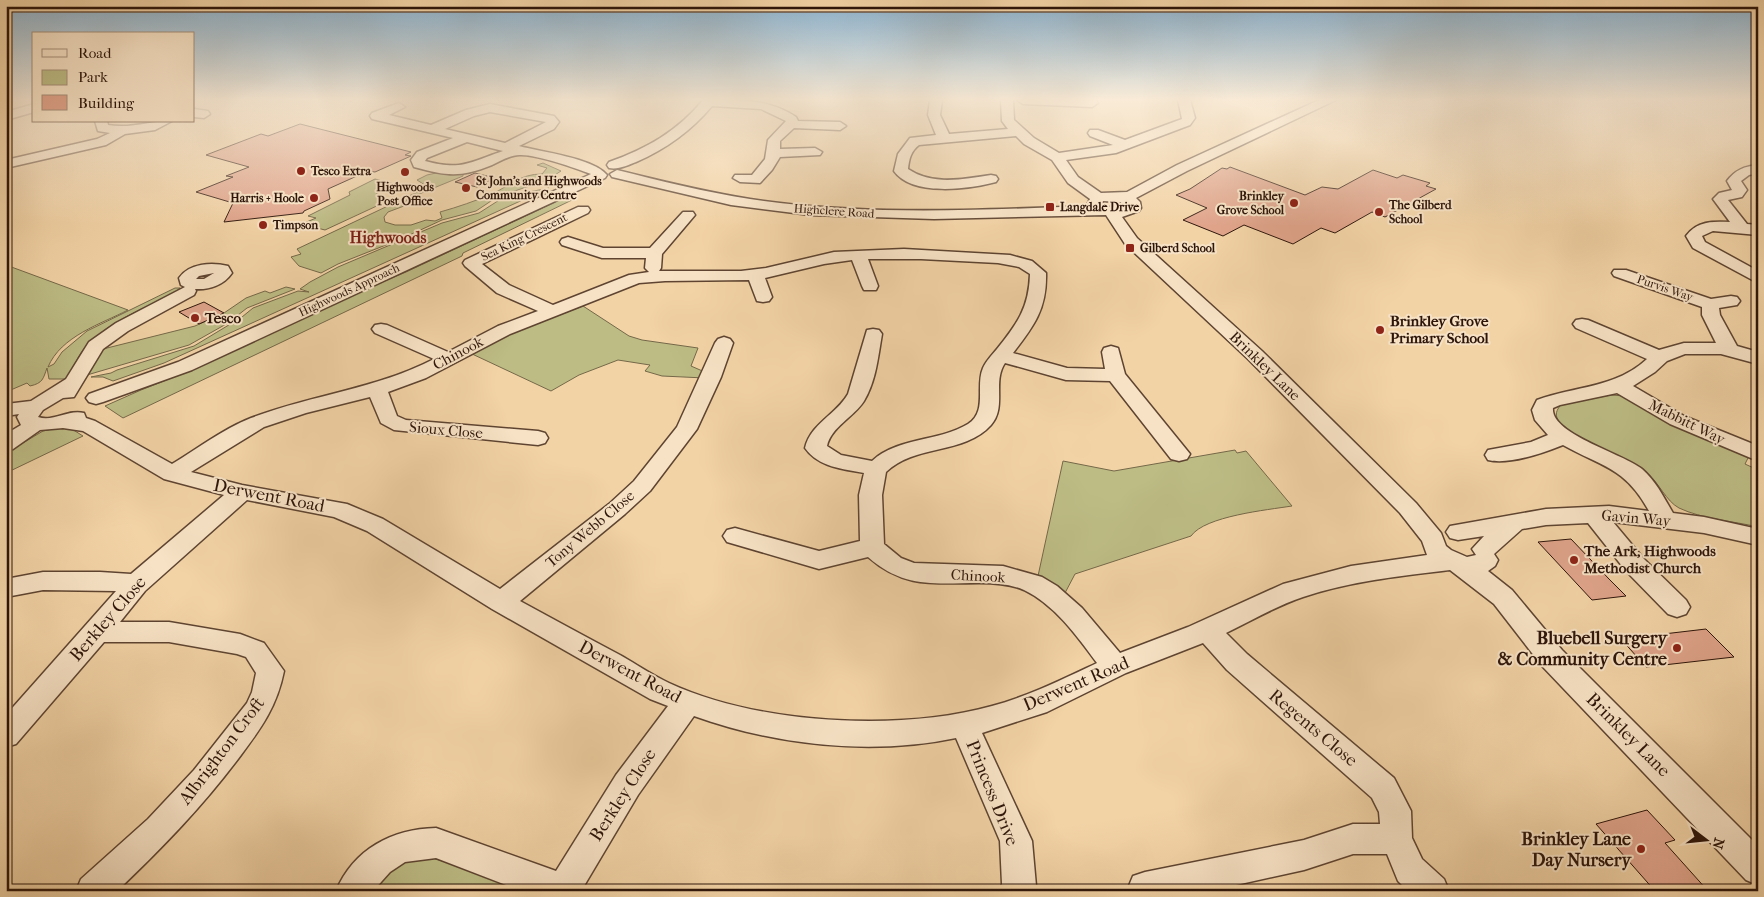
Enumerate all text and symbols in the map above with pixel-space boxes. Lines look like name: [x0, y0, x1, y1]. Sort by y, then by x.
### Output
legend: [32, 32, 195, 122]
text: Road: [78, 44, 112, 62]
text: Park: [78, 68, 108, 86]
text: Building: [78, 94, 135, 112]
place label: Tesco Extra: [310, 164, 371, 178]
marker: Tesco Extra: [295, 165, 307, 177]
marker: Highwoods Post Office: [399, 166, 411, 178]
place label: St John's and Highwoods Community Centre: [476, 174, 602, 203]
place label: Highwoods Post Office: [376, 180, 434, 208]
marker: St John's and Highwoods Community Centre: [460, 182, 472, 194]
place label: Brinkley Grove School: [1217, 189, 1285, 217]
place label: Harris + Hoole: [230, 191, 304, 205]
marker: Harris + Hoole: [308, 192, 320, 204]
marker: Brinkley Grove School: [1288, 197, 1300, 209]
place label: The Gilberd School: [1388, 198, 1452, 226]
place label: Langdale Drive: [1060, 200, 1139, 215]
street label: Highclere Road: [793, 201, 875, 221]
marker: Langdale Drive: [1044, 201, 1056, 213]
marker: The Gilberd School: [1373, 206, 1385, 218]
street label: Sea King Crescent: [479, 210, 570, 264]
place label: Timpson: [272, 218, 319, 233]
marker: Timpson: [257, 219, 269, 231]
district label: Highwoods: [350, 228, 427, 248]
place label: Gilberd School: [1140, 241, 1216, 255]
marker: Gilberd School: [1124, 242, 1136, 254]
street label: Highwoods Approach: [296, 260, 402, 320]
street label: Purvis Way: [1635, 272, 1695, 304]
place label: Tesco: [204, 309, 241, 327]
marker: Tesco: [189, 312, 201, 324]
place label: Brinkley Grove Primary School: [1390, 312, 1490, 347]
marker: Brinkley Grove Primary School: [1374, 324, 1386, 336]
street label: Brinkley Lane: [1226, 328, 1305, 405]
street label: Chinook: [430, 332, 486, 374]
street label: Mabbitt Way: [1646, 396, 1729, 449]
street label: Sioux Close: [408, 418, 484, 442]
street label: Derwent Road: [212, 475, 327, 517]
street label: Tony Webb Close: [542, 486, 639, 571]
street label: Gavin Way: [1601, 506, 1672, 530]
place label: The Ark, Highwoods Methodist Church: [1583, 542, 1716, 577]
marker: The Ark, Highwoods Methodist Church: [1568, 554, 1580, 566]
street label: Chinook: [950, 566, 1006, 586]
street label: Berkley Close: [65, 572, 151, 666]
place label: Bluebell Surgery & Community Centre: [1498, 628, 1668, 670]
street label: Derwent Road: [575, 636, 685, 708]
marker: Bluebell Surgery & Community Centre: [1671, 642, 1683, 654]
street label: Derwent Road: [1020, 652, 1132, 716]
street label: Regents Close: [1264, 685, 1362, 771]
street label: Brinkley Lane: [1582, 689, 1674, 781]
street label: Albrighton Croft: [174, 693, 270, 810]
street label: Princess Drive: [961, 737, 1023, 849]
street label: Berkley Close: [585, 745, 661, 845]
north arrow: [1682, 814, 1732, 864]
place label: Brinkley Lane Day Nursery: [1521, 829, 1632, 871]
text: N: [1708, 836, 1728, 851]
marker: Brinkley Lane Day Nursery: [1635, 843, 1647, 855]

